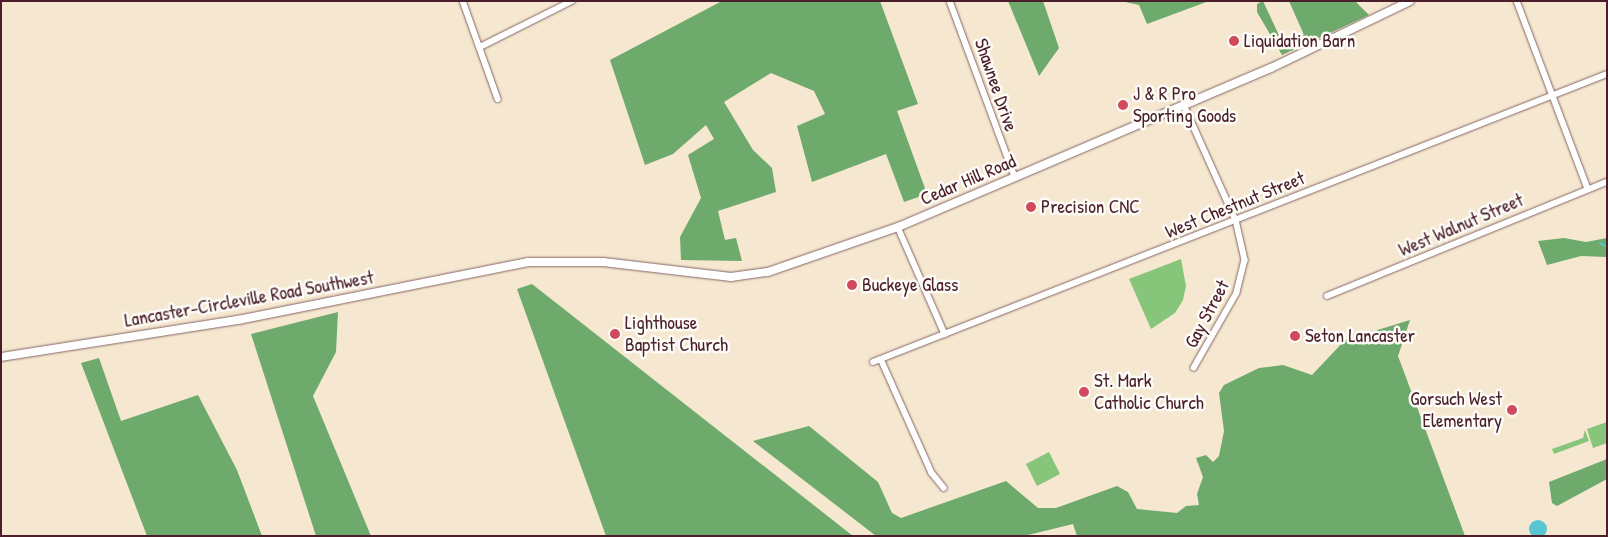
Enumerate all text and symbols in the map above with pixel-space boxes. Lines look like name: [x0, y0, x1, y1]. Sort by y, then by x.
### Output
place label: Liquidation Barn: [1244, 30, 1355, 52]
marker: Liquidation Barn: [1228, 35, 1240, 47]
street label: Shawnee Drive: [969, 36, 1023, 134]
place label: J & R Pro Sporting Goods: [1133, 83, 1236, 127]
marker: J & R Pro Sporting Goods: [1117, 99, 1129, 111]
street label: Cedar Hill Road: [917, 150, 1019, 210]
street label: West Chestnut Street: [1162, 167, 1308, 243]
street label: West Walnut Street: [1395, 189, 1527, 261]
place label: Precision CNC: [1041, 196, 1140, 218]
marker: Precision CNC: [1025, 201, 1037, 213]
street label: Lancaster-Circleville Road Southwest: [123, 266, 375, 332]
place label: Buckeye Glass: [862, 274, 958, 296]
street label: Gay Street: [1180, 276, 1234, 352]
marker: Buckeye Glass: [846, 279, 858, 291]
place label: Lighthouse Baptist Church: [625, 312, 728, 356]
place label: Seton Lancaster: [1305, 325, 1415, 347]
marker: Lighthouse Baptist Church: [609, 328, 621, 340]
marker: Seton Lancaster: [1289, 330, 1301, 342]
place label: St. Mark Catholic Church: [1094, 370, 1204, 414]
marker: St. Mark Catholic Church: [1078, 386, 1090, 398]
place label: Gorsuch West Elementary: [1410, 388, 1502, 432]
marker: Gorsuch West Elementary: [1506, 404, 1518, 416]

